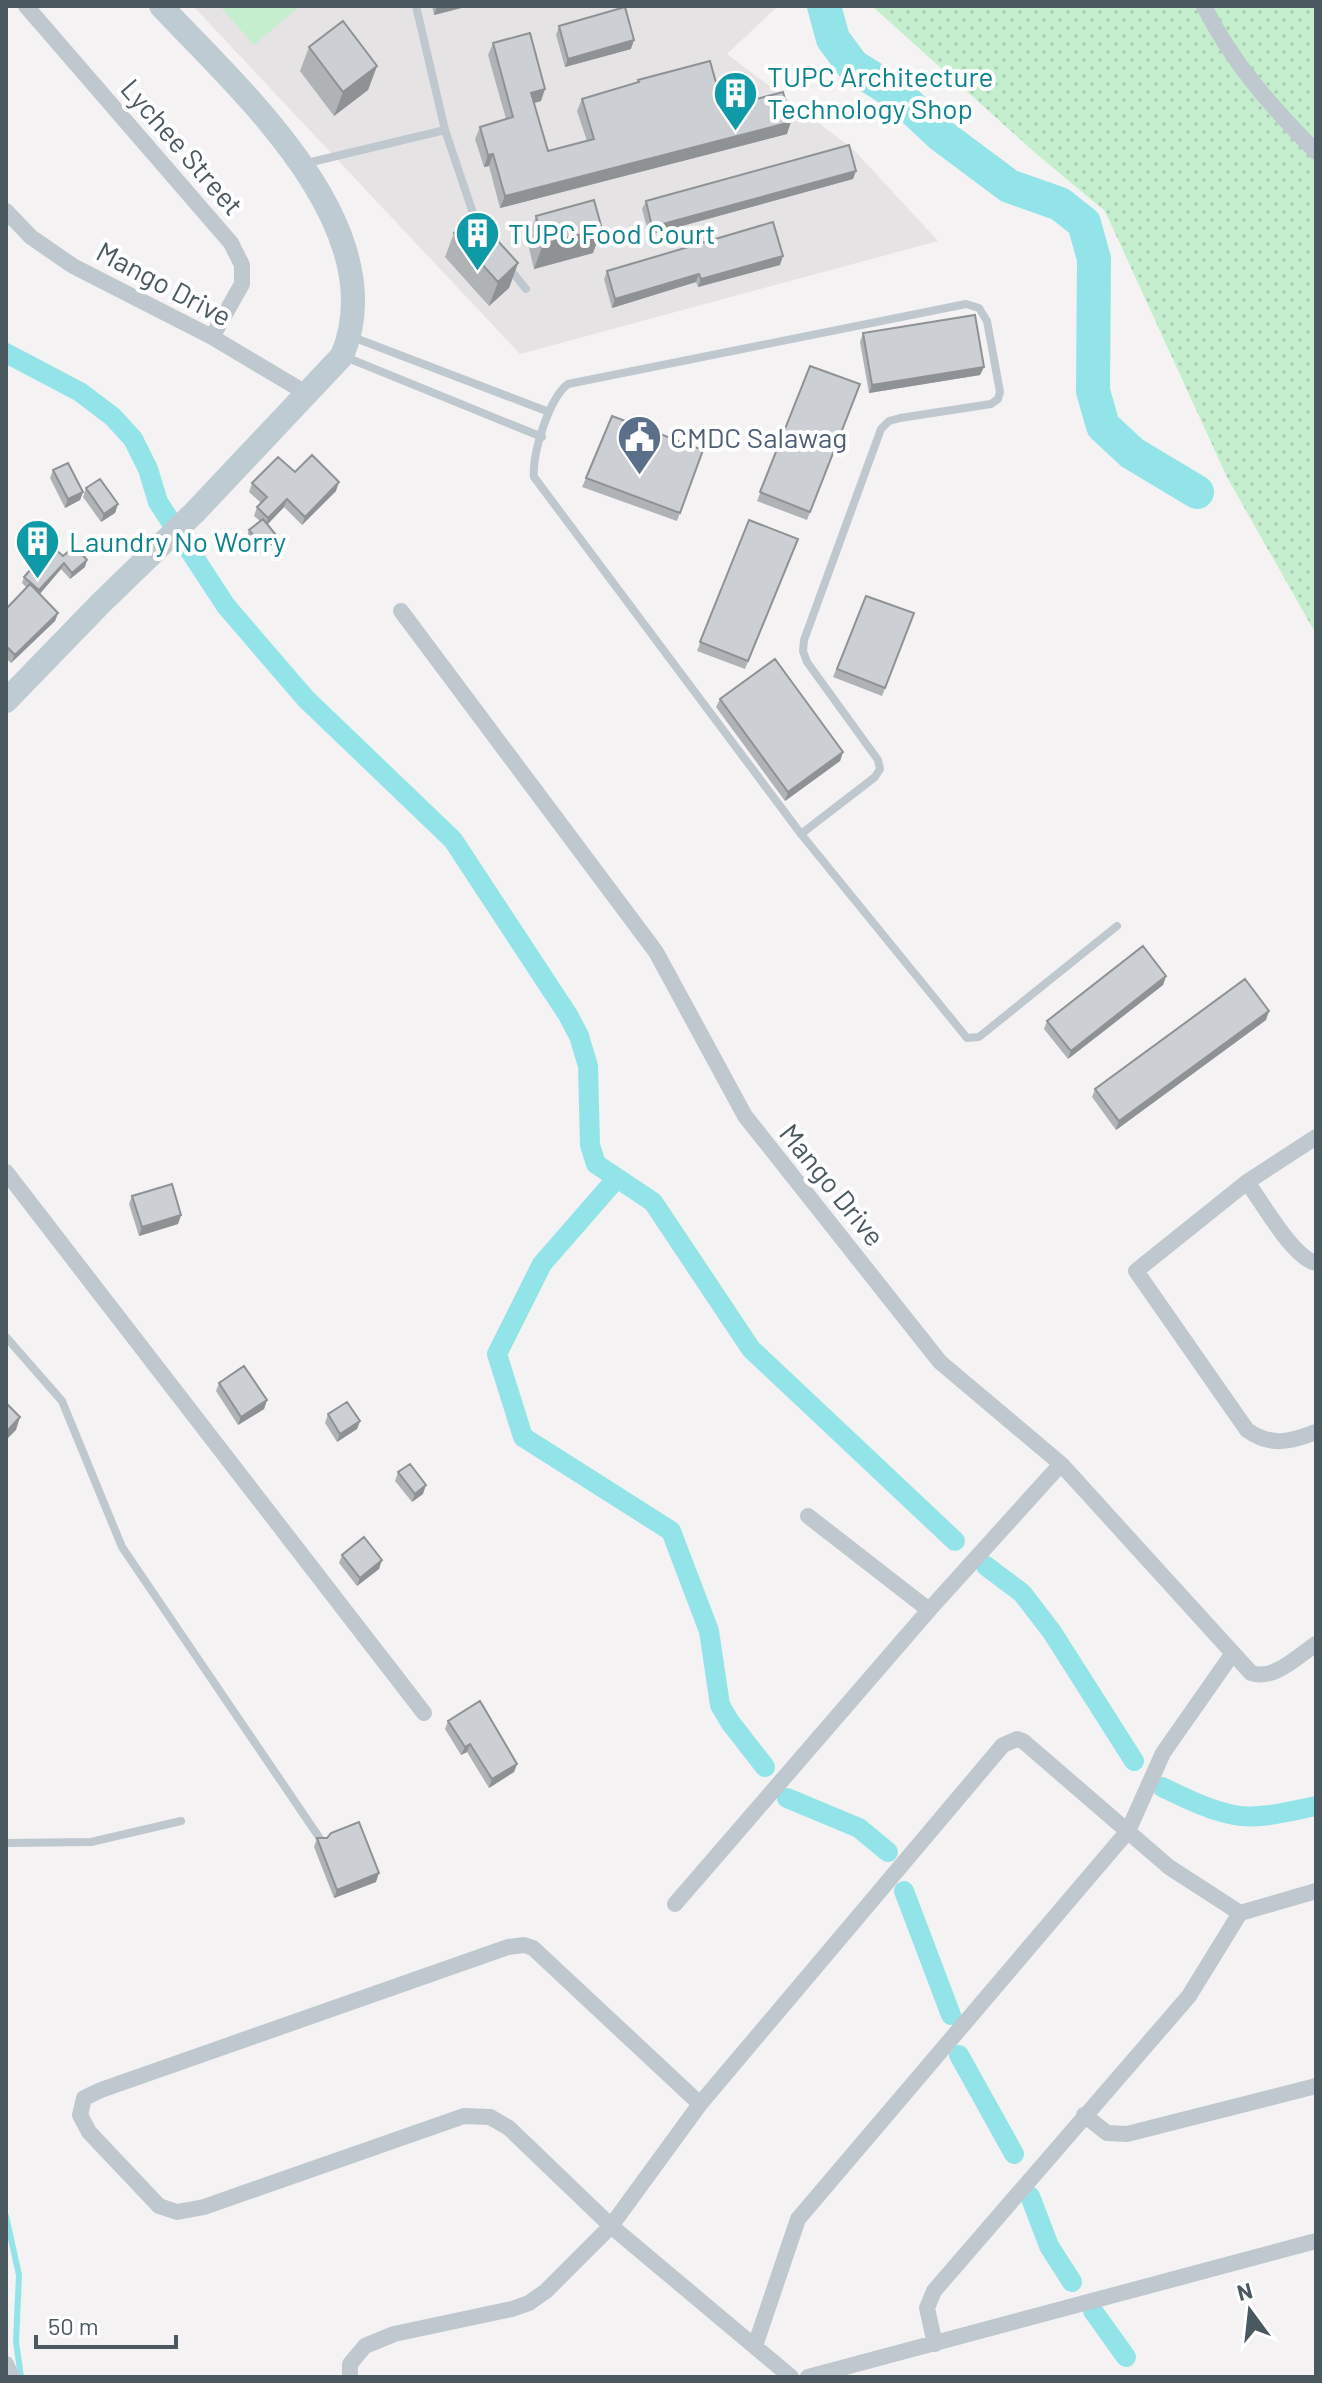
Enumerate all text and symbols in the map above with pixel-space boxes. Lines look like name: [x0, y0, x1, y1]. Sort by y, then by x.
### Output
place label: TUPC Architecture Technology Shop: [767, 59, 994, 125]
building icon: TUPC Architecture Technology Shop: [712, 69, 760, 132]
street label: Lychee Street: [114, 71, 251, 221]
building icon: TUPC Food Court: [453, 210, 501, 273]
place label: TUPC Food Court: [508, 216, 715, 250]
street label: Mango Drive: [91, 233, 238, 333]
public building icon: CMDC Salawag: [615, 414, 663, 477]
place label: CMDC Salawag: [670, 420, 847, 454]
building icon: Laundry No Worry: [14, 518, 62, 581]
place label: Laundry No Worry: [69, 524, 286, 558]
street label: Mango Drive: [773, 1116, 892, 1252]
north arrow: [1210, 2271, 1290, 2351]
text: N: [1234, 2276, 1255, 2305]
scale bar: [36, 2299, 176, 2349]
text: 50 m: [48, 2311, 99, 2340]

